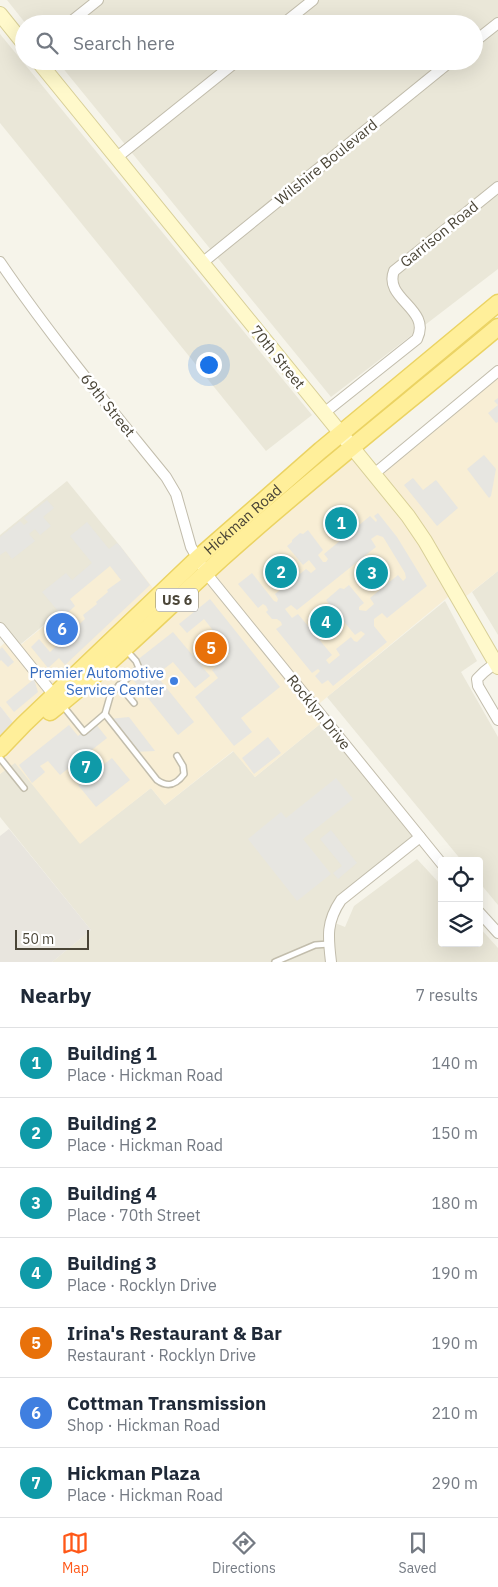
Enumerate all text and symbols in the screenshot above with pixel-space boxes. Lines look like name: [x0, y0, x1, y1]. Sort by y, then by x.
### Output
search box: [15, 15, 483, 70]
icon: search: [33, 29, 61, 57]
text: Search here: [73, 31, 175, 55]
street label: Wilshire Boulevard: [271, 115, 381, 209]
street label: Garrison Road: [396, 197, 482, 271]
street label: 70th Street: [247, 321, 309, 393]
your location: [196, 352, 222, 378]
street label: 69th Street: [77, 369, 139, 441]
street label: Hickman Road: [199, 480, 285, 558]
pin: 1: [325, 504, 357, 542]
pin: 2: [265, 553, 297, 591]
pin: 3: [356, 554, 388, 592]
road number: US 6: [156, 588, 198, 612]
pin: 4: [310, 603, 342, 641]
pin: 6: [46, 610, 78, 648]
pin: 5: [195, 629, 227, 667]
place label: Premier Automotive Service Center: [30, 663, 164, 699]
street label: Rocklyn Drive: [283, 670, 355, 754]
marker: Premier Automotive Service Center: [168, 675, 180, 687]
pin: 7: [70, 748, 102, 786]
map controls: [438, 857, 483, 947]
button: locate: [438, 857, 483, 902]
button: layers: [438, 902, 483, 947]
scale bar: [15, 927, 89, 950]
text: 50 m: [22, 930, 54, 948]
text: Nearby: [20, 981, 91, 1009]
text: 7 results: [415, 985, 478, 1005]
text: Building 1: [67, 1041, 157, 1065]
text: 1: [31, 1053, 41, 1073]
text: 140 m: [431, 1053, 478, 1073]
text: Place · Hickman Road: [67, 1065, 223, 1085]
text: Building 2: [67, 1111, 157, 1135]
text: 2: [31, 1123, 41, 1143]
text: 150 m: [431, 1123, 478, 1143]
text: Place · Hickman Road: [67, 1135, 223, 1155]
text: Building 4: [67, 1181, 157, 1205]
text: 3: [31, 1193, 41, 1213]
text: 180 m: [431, 1193, 478, 1213]
text: Place · 70th Street: [67, 1205, 201, 1225]
text: Building 3: [67, 1251, 157, 1275]
text: 4: [31, 1263, 41, 1283]
text: 190 m: [431, 1263, 478, 1283]
text: Place · Rocklyn Drive: [67, 1275, 217, 1295]
text: Irina's Restaurant & Bar: [67, 1321, 282, 1345]
text: 5: [31, 1333, 41, 1353]
text: 190 m: [431, 1333, 478, 1353]
text: Restaurant · Rocklyn Drive: [67, 1345, 256, 1365]
text: Cottman Transmission: [67, 1391, 266, 1415]
text: 6: [31, 1403, 41, 1423]
text: 210 m: [431, 1403, 478, 1423]
text: Shop · Hickman Road: [67, 1415, 220, 1435]
text: Hickman Plaza: [67, 1461, 200, 1485]
text: 7: [31, 1473, 41, 1493]
text: 290 m: [431, 1473, 478, 1493]
text: Place · Hickman Road: [67, 1485, 223, 1505]
tab: Map: [61, 1529, 89, 1577]
tab: Directions: [212, 1529, 276, 1577]
tab: Saved: [399, 1529, 437, 1577]

